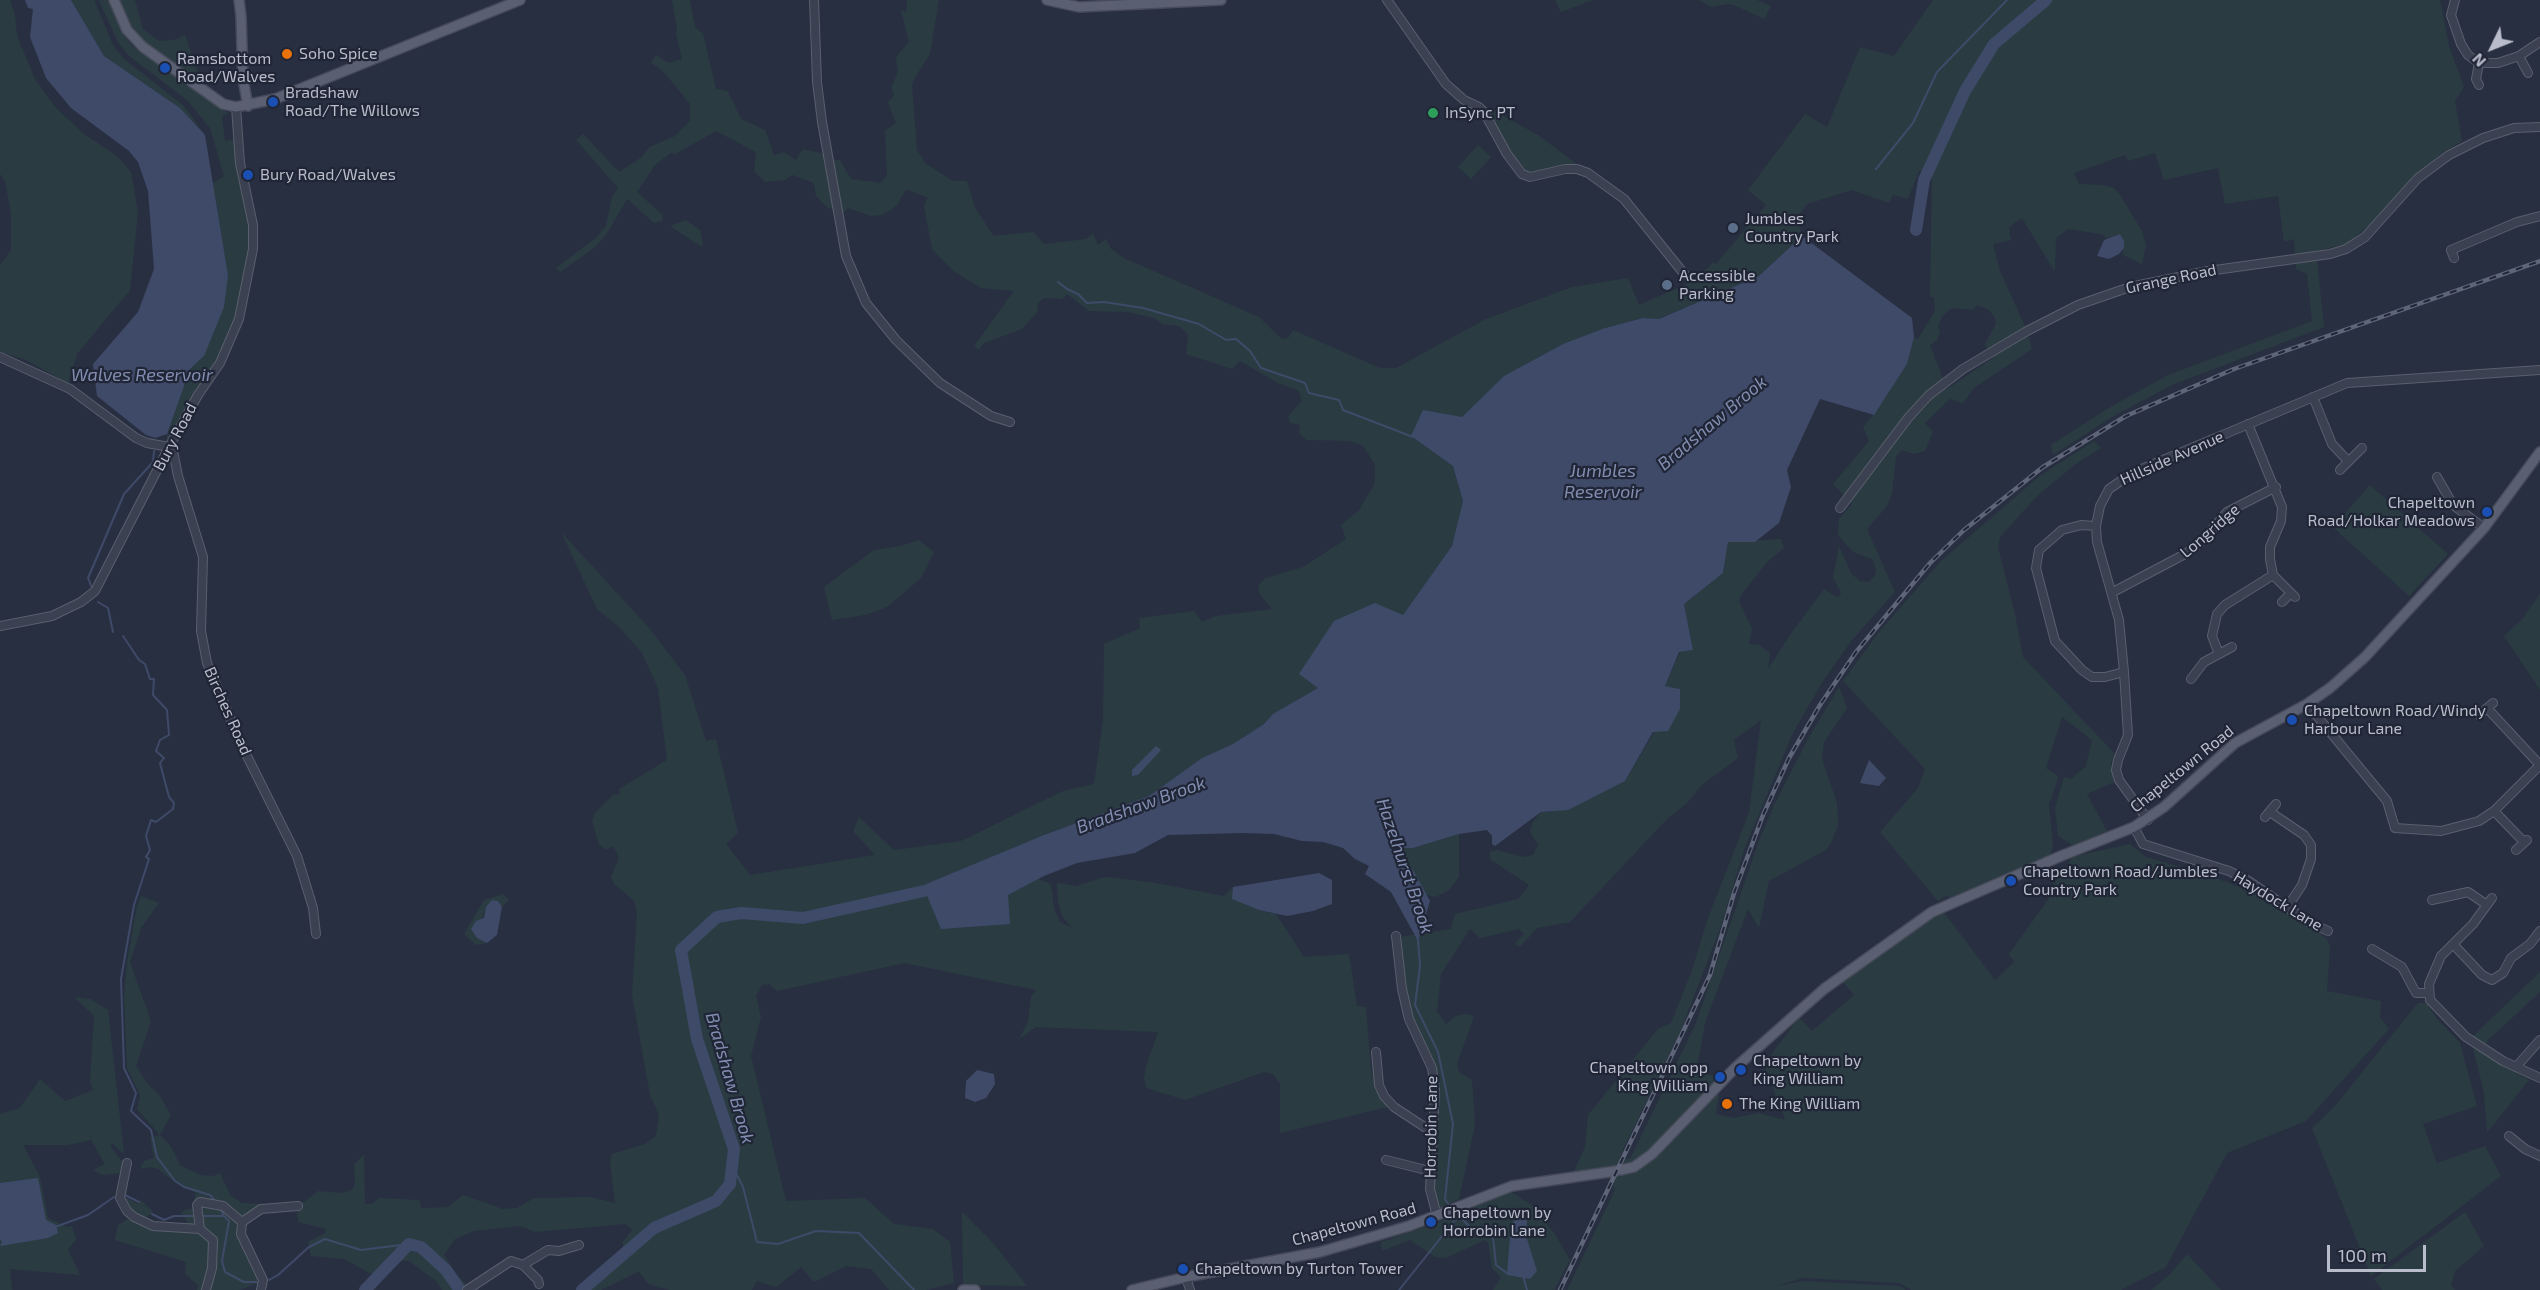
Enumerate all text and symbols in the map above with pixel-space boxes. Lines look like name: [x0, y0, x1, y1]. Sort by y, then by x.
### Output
north arrow: [2462, 18, 2522, 78]
place label: Soho Spice: [299, 44, 378, 64]
marker: Soho Spice: [280, 47, 294, 61]
place label: Ramsbottom Road/Walves: [177, 49, 275, 87]
text: N: [2468, 50, 2489, 71]
marker: Ramsbottom Road/Walves: [158, 61, 172, 75]
place label: Bradshaw Road/The Willows: [285, 83, 420, 121]
marker: Bradshaw Road/The Willows: [266, 95, 280, 109]
place label: InSync PT: [1445, 103, 1515, 123]
marker: InSync PT: [1426, 106, 1440, 120]
place label: Bury Road/Walves: [260, 165, 396, 185]
marker: Bury Road/Walves: [241, 168, 255, 182]
place label: Jumbles Country Park: [1745, 209, 1839, 247]
marker: Jumbles Country Park: [1726, 221, 1740, 235]
street label: Grange Road: [2124, 260, 2218, 298]
place label: Accessible Parking: [1679, 266, 1756, 304]
marker: Accessible Parking: [1660, 278, 1674, 292]
water label: Walves Reservoir: [71, 364, 213, 386]
water label: Bradshaw Brook: [1653, 371, 1771, 475]
street label: Bury Road: [149, 400, 201, 474]
street label: Hillside Avenue: [2117, 427, 2227, 489]
water label: Jumbles Reservoir: [1564, 460, 1642, 502]
place label: Chapeltown Road/Holkar Meadows: [2308, 493, 2475, 531]
street label: Longridge: [2176, 500, 2244, 562]
marker: Chapeltown Road/Holkar Meadows: [2480, 505, 2494, 519]
street label: Birches Road: [200, 664, 256, 758]
place label: Chapeltown Road/Windy Harbour Lane: [2304, 701, 2486, 739]
marker: Chapeltown Road/Windy Harbour Lane: [2285, 713, 2299, 727]
street label: Chapeltown Road: [2126, 721, 2238, 817]
water label: Bradshaw Brook: [1074, 772, 1208, 838]
water label: Hazelhurst Brook: [1372, 795, 1438, 937]
place label: Chapeltown Road/Jumbles Country Park: [2023, 862, 2218, 900]
street label: Haydock Lane: [2230, 867, 2326, 935]
marker: Chapeltown Road/Jumbles Country Park: [2004, 874, 2018, 888]
water label: Bradshaw Brook: [701, 1010, 759, 1146]
place label: Chapeltown by King William: [1753, 1051, 1861, 1089]
place label: Chapeltown opp King William: [1589, 1058, 1708, 1096]
marker: Chapeltown by King William: [1734, 1063, 1748, 1077]
marker: Chapeltown opp King William: [1713, 1070, 1727, 1084]
street label: Horrobin Lane: [1421, 1076, 1441, 1178]
place label: The King William: [1739, 1094, 1860, 1114]
marker: The King William: [1720, 1097, 1734, 1111]
street label: Chapeltown Road: [1290, 1198, 1418, 1250]
place label: Chapeltown by Horrobin Lane: [1443, 1203, 1551, 1241]
marker: Chapeltown by Horrobin Lane: [1424, 1215, 1438, 1229]
scale bar: [2330, 1233, 2429, 1271]
text: 100 m: [2338, 1244, 2387, 1266]
place label: Chapeltown by Turton Tower: [1195, 1259, 1403, 1279]
marker: Chapeltown by Turton Tower: [1176, 1262, 1190, 1276]

